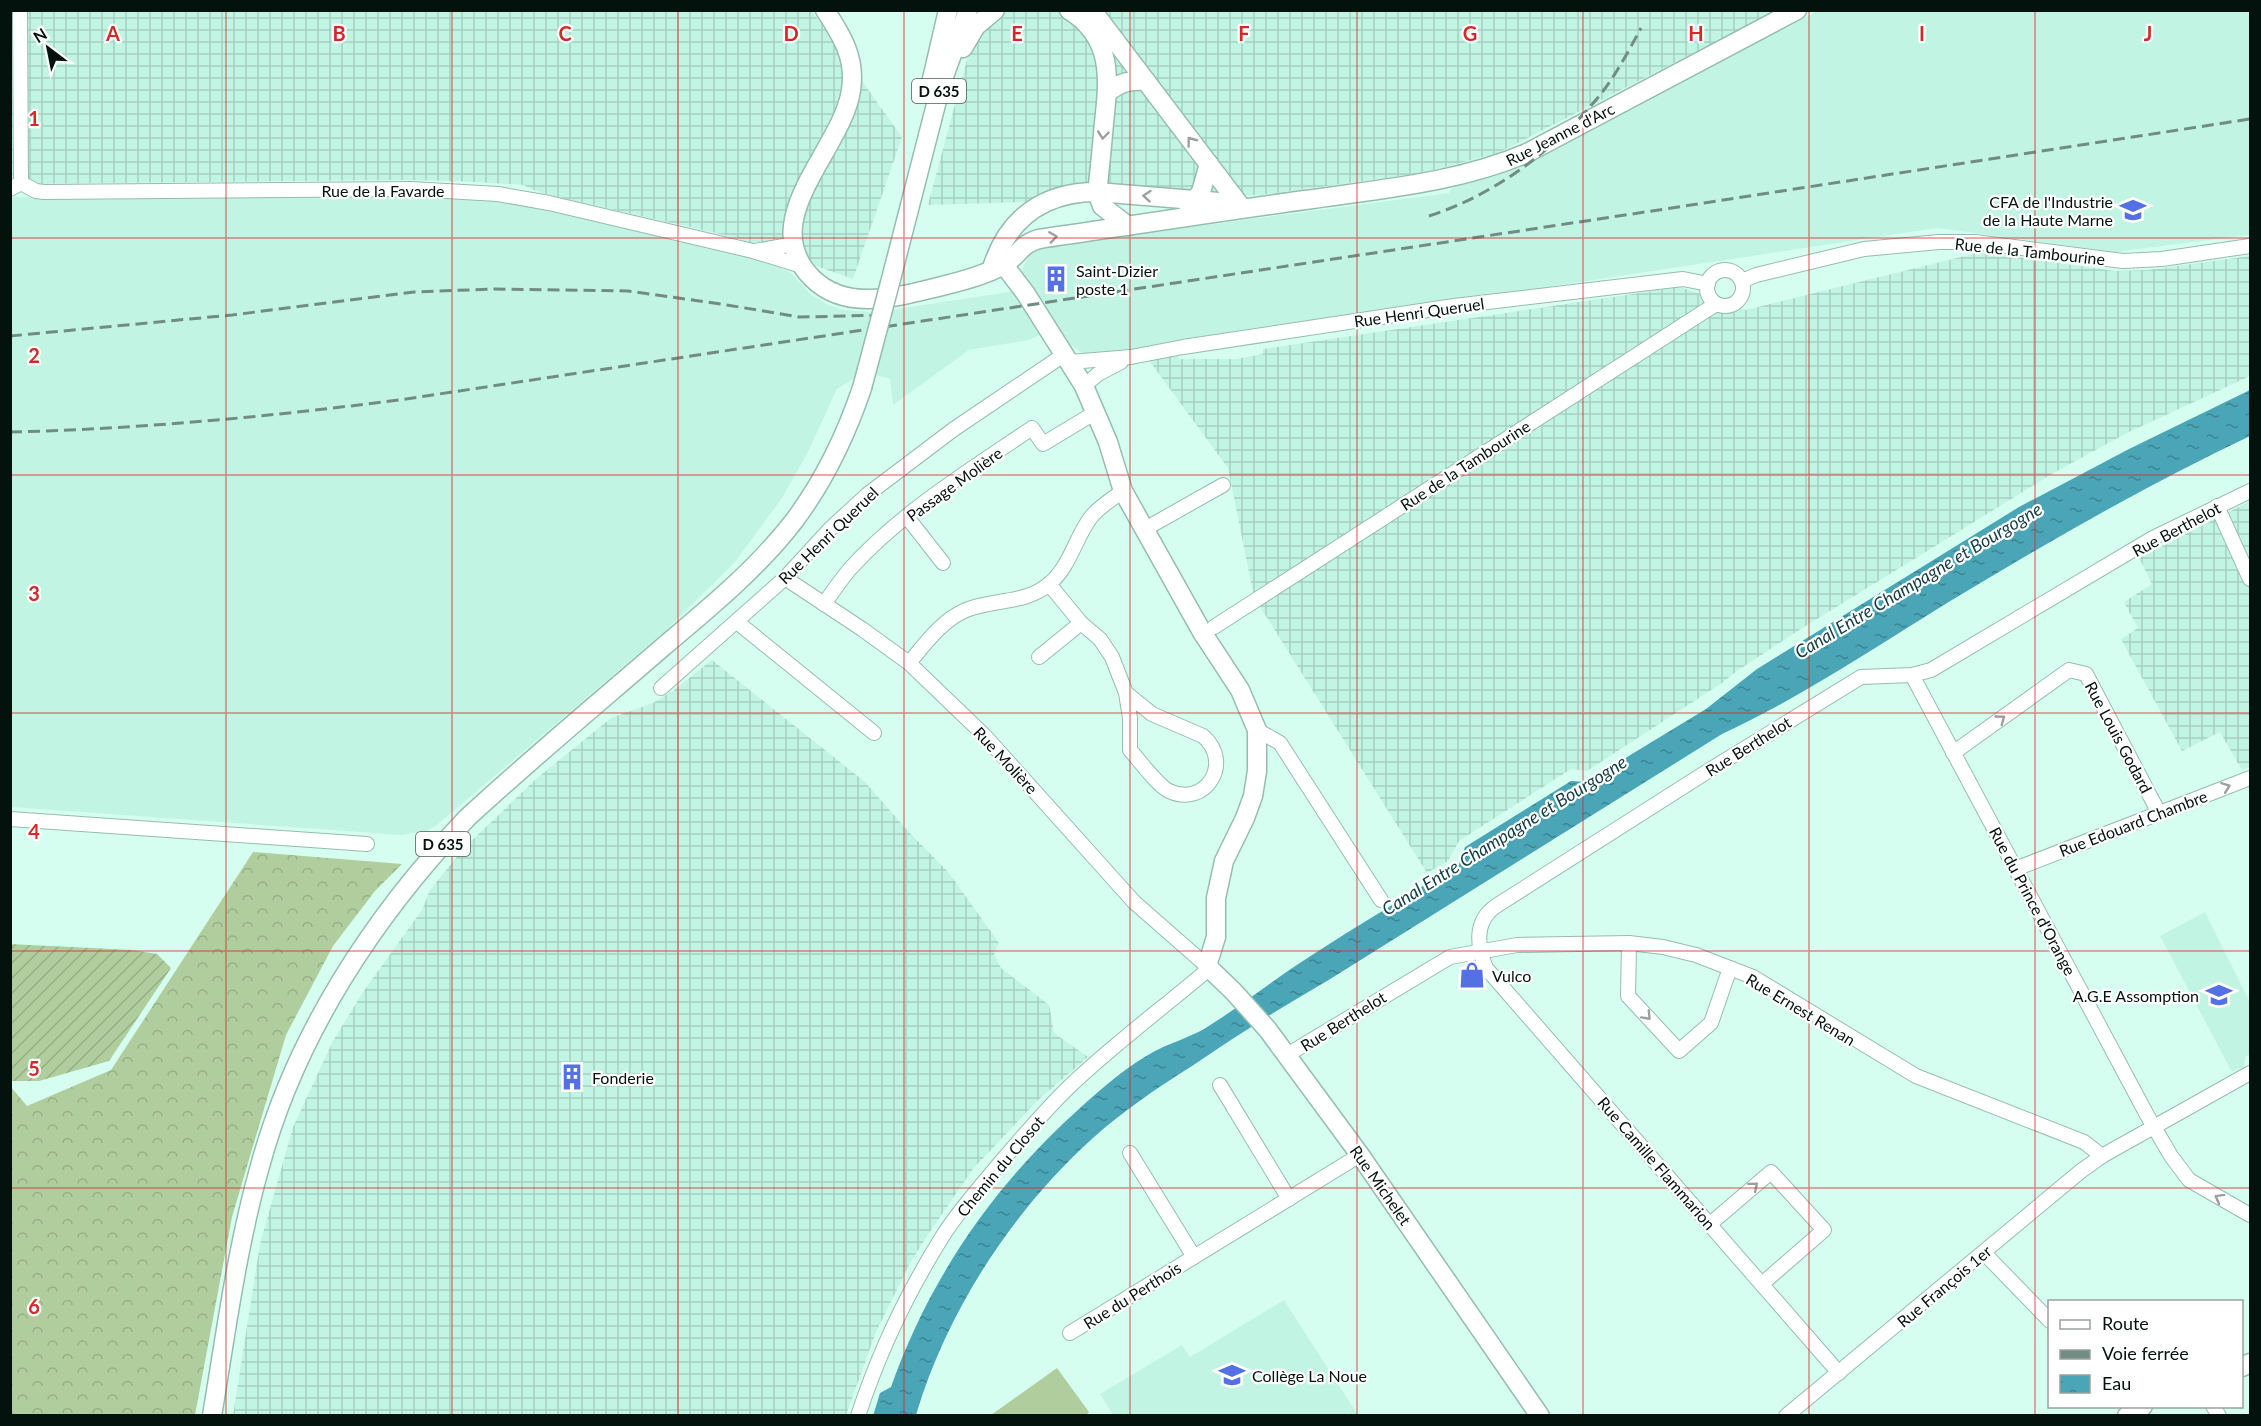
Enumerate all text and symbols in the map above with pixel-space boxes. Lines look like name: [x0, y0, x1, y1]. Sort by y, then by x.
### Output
north arrow: [18, 18, 78, 78]
text: A: [105, 21, 120, 45]
text: B: [332, 21, 346, 45]
text: C: [558, 21, 572, 45]
text: D: [783, 21, 799, 45]
text: E: [1011, 21, 1023, 45]
text: F: [1238, 21, 1250, 45]
text: G: [1463, 21, 1477, 45]
text: H: [1688, 21, 1704, 45]
text: I: [1919, 21, 1925, 45]
text: J: [2144, 21, 2152, 45]
text: N: [30, 24, 50, 46]
road number: D 635: [912, 79, 966, 103]
street label: Rue Jeanne d'Arc: [1503, 98, 1618, 170]
text: 1: [28, 106, 40, 130]
one-way arrow: [1097, 131, 1110, 140]
one-way arrow: [1187, 136, 1198, 147]
street label: Rue de la Favarde: [321, 181, 445, 200]
one-way arrow: [1143, 190, 1152, 203]
place label: CFA de l'Industrie de la Haute Marne: [1983, 192, 2113, 229]
school or university icon: CFA de l'Industrie de la Haute Marne: [2118, 195, 2148, 225]
one-way arrow: [1048, 231, 1057, 243]
street label: Rue de la Tambourine: [1954, 234, 2106, 268]
place label: Saint-Dizier poste 1: [1076, 261, 1158, 298]
building icon: Saint-Dizier poste 1: [1041, 264, 1071, 294]
street label: Rue Henri Queruel: [1353, 293, 1485, 331]
text: 2: [28, 343, 40, 367]
street label: Rue de la Tambourine: [1397, 416, 1533, 514]
street label: Passage Molière: [902, 443, 1006, 525]
street label: Rue Henri Queruel: [774, 483, 882, 587]
water label: Canal Entre Champagne et Bourgogne: [1790, 497, 2046, 663]
street label: Rue Berthelot: [2129, 498, 2224, 560]
text: 3: [28, 581, 40, 605]
street label: Rue Louis Godard: [2082, 678, 2156, 796]
street label: Rue Berthelot: [1702, 712, 1794, 780]
one-way arrow: [1994, 715, 2005, 726]
street label: Rue Molière: [970, 722, 1042, 798]
water label: Canal Entre Champagne et Bourgogne: [1378, 750, 1630, 920]
one-way arrow: [2220, 782, 2231, 794]
street label: Rue Edouard Chambre: [2056, 786, 2210, 860]
text: 4: [28, 819, 40, 843]
street label: Rue du Prince d'Orange: [1986, 824, 2080, 978]
road number: D 635: [416, 832, 470, 856]
shop icon: Vulco: [1457, 960, 1487, 990]
place label: Vulco: [1492, 966, 1531, 985]
street label: Rue Ernest Renan: [1743, 969, 1859, 1049]
school or university icon: A.G.E Assomption: [2204, 980, 2234, 1010]
place label: A.G.E Assomption: [2073, 986, 2199, 1005]
street label: Rue Berthelot: [1297, 987, 1389, 1055]
one-way arrow: [1639, 1008, 1650, 1019]
text: 5: [28, 1056, 40, 1080]
building icon: Fonderie: [557, 1062, 587, 1092]
place label: Fonderie: [592, 1068, 654, 1087]
street label: Rue Camille Flammarion: [1594, 1093, 1720, 1233]
street label: Chemin du Closot: [952, 1112, 1048, 1220]
street label: Rue Michelet: [1347, 1142, 1416, 1229]
one-way arrow: [1747, 1182, 1758, 1193]
one-way arrow: [2215, 1194, 2226, 1205]
street label: Rue François 1er: [1893, 1241, 1995, 1331]
street label: Rue du Perthois: [1080, 1257, 1184, 1332]
text: 6: [28, 1294, 40, 1318]
legend: [2048, 1300, 2243, 1408]
text: Route: [2102, 1312, 2149, 1334]
text: Voie ferrée: [2102, 1342, 2189, 1364]
school or university icon: Collège La Noue: [1217, 1360, 1247, 1390]
place label: Collège La Noue: [1252, 1366, 1367, 1385]
text: Eau: [2102, 1372, 2131, 1394]

